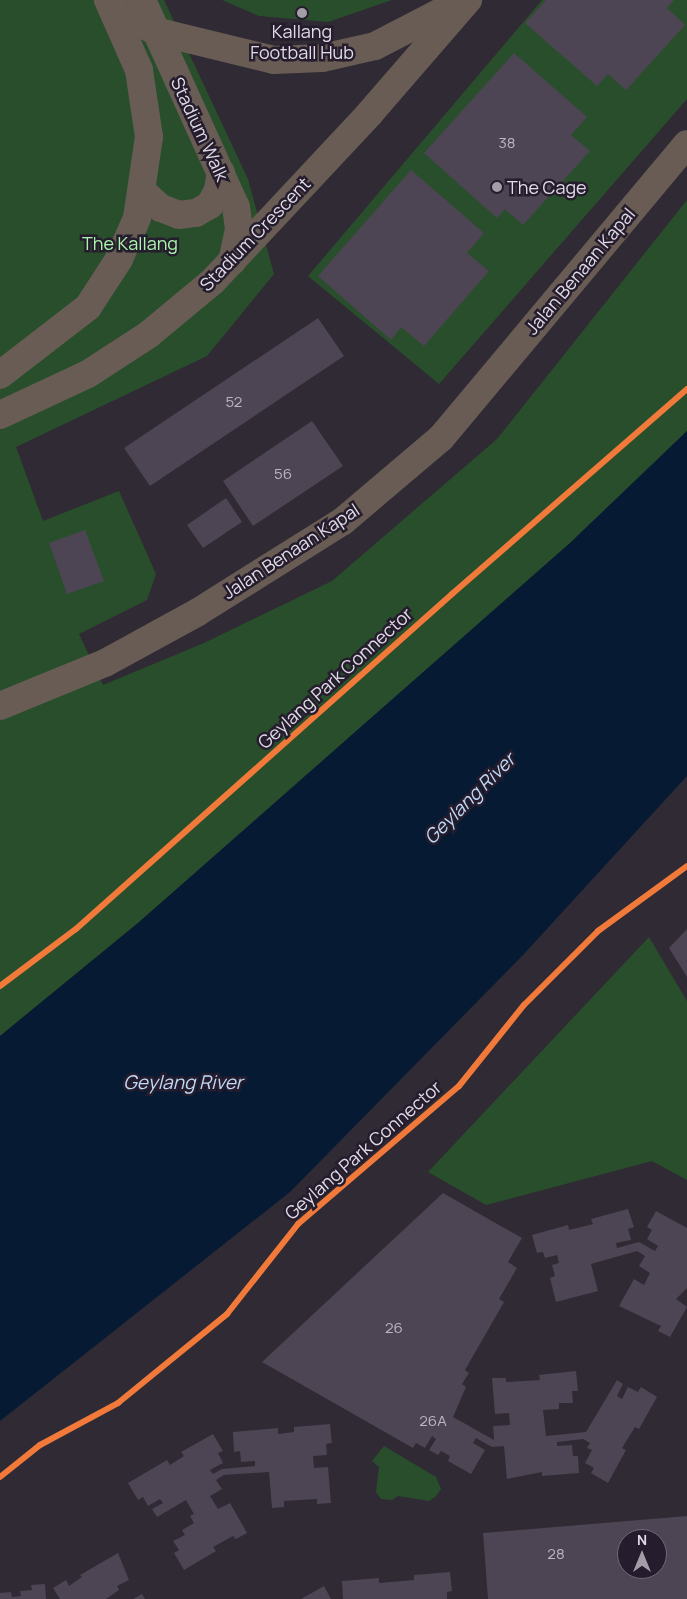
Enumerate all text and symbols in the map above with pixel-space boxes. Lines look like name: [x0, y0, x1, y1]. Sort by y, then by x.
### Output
marker: Kallang Football Hub: [296, 7, 308, 19]
place label: Kallang Football Hub: [250, 21, 354, 64]
street label: Stadium Walk: [167, 74, 233, 184]
house number: 38: [498, 134, 516, 152]
street label: Stadium Crescent: [195, 173, 315, 295]
place label: The Cage: [507, 176, 587, 198]
marker: The Cage: [491, 181, 503, 193]
street label: Jalan Benaan Kapal: [521, 203, 639, 339]
park label: The Kallang: [82, 232, 178, 254]
house number: 52: [226, 393, 242, 411]
house number: 56: [274, 465, 292, 483]
street label: Jalan Benaan Kapal: [219, 499, 363, 603]
street label: Geylang Park Connector: [253, 603, 417, 753]
water label: Geylang River: [420, 749, 520, 849]
water label: Geylang River: [123, 1072, 243, 1094]
street label: Geylang Park Connector: [280, 1076, 446, 1224]
house number: 26: [385, 1319, 403, 1337]
house number: 26A: [419, 1412, 447, 1430]
north arrow: [617, 1529, 667, 1579]
text: N: [637, 1530, 647, 1549]
house number: 28: [547, 1545, 565, 1563]

